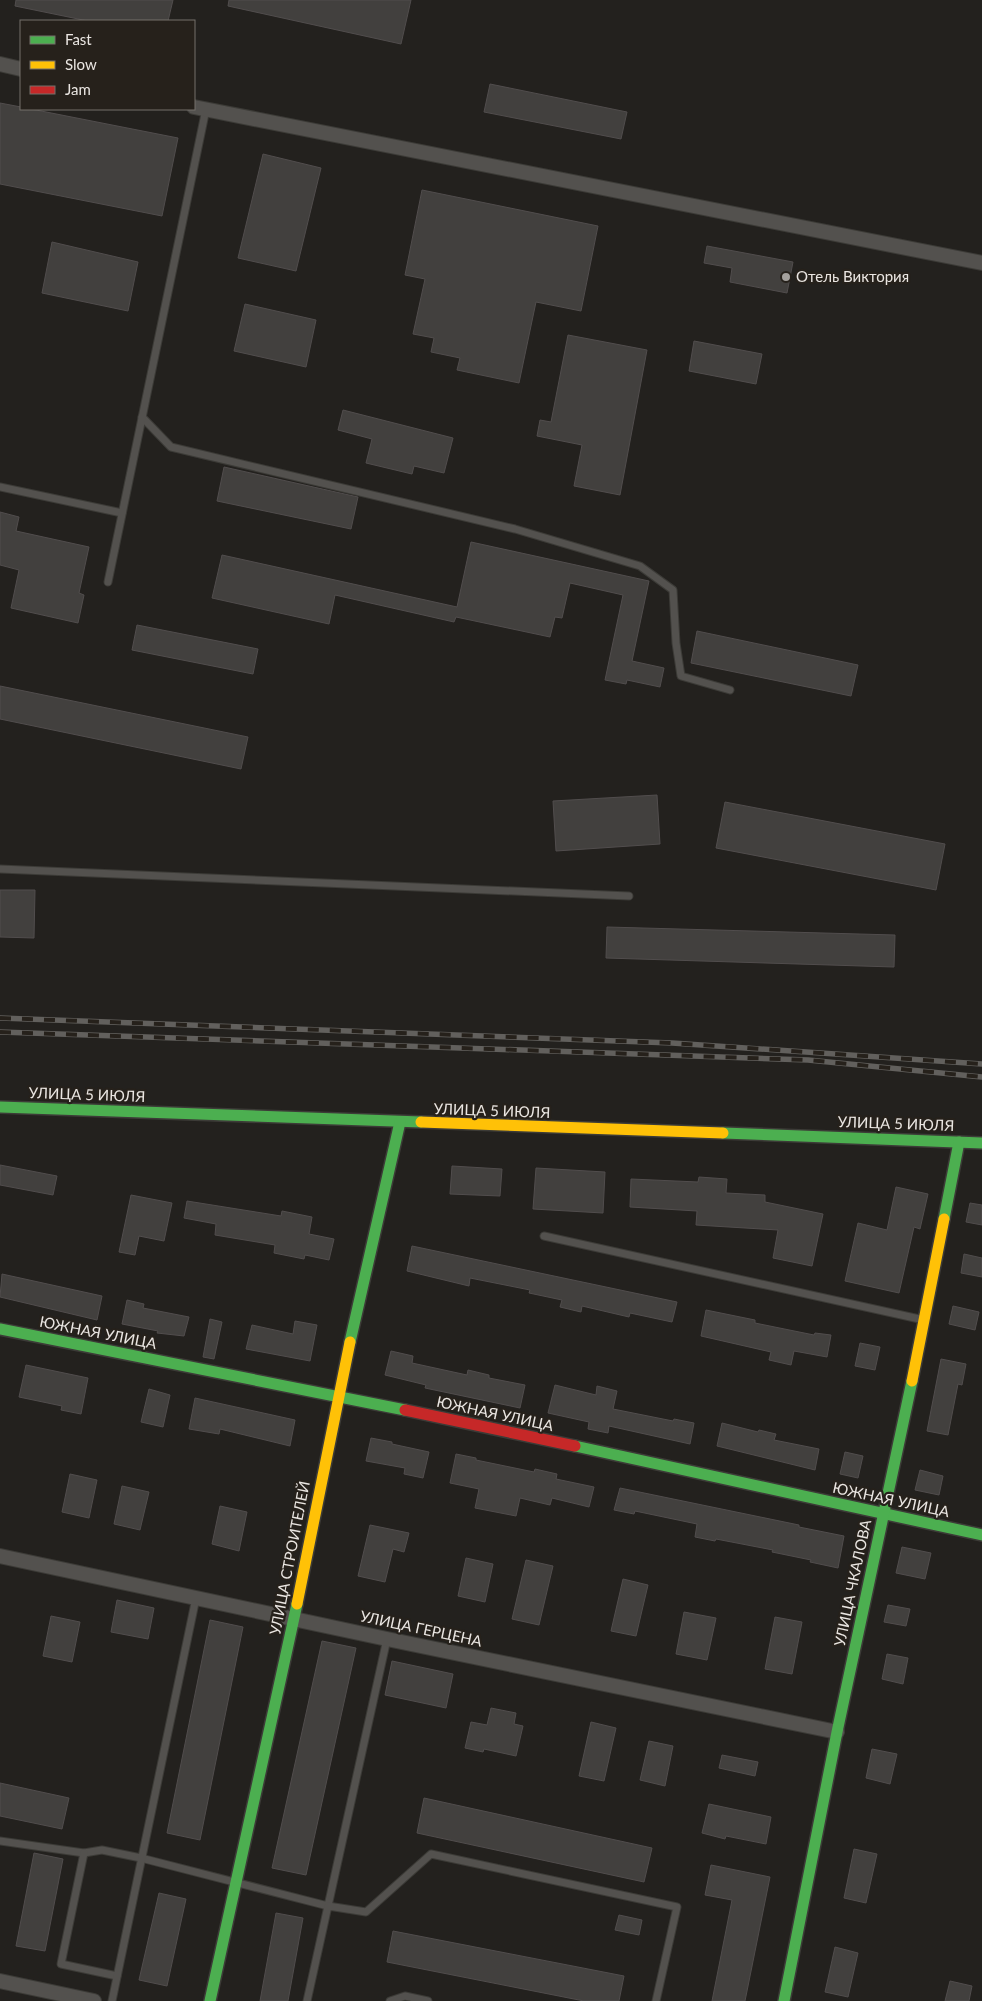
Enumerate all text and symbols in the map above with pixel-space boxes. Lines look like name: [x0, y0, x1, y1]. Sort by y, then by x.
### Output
legend: [20, 20, 195, 110]
text: Fast: [65, 30, 92, 48]
text: Slow: [65, 55, 97, 73]
text: Jam: [65, 80, 91, 98]
place label: Отель Виктория: [796, 267, 909, 285]
marker: Отель Виктория: [780, 271, 792, 283]
street label: УЛИЦА 5 ИЮЛЯ: [28, 1083, 146, 1105]
street label: УЛИЦА 5 ИЮЛЯ: [433, 1099, 551, 1121]
street label: УЛИЦА 5 ИЮЛЯ: [837, 1112, 955, 1134]
street label: ЮЖНАЯ УЛИЦА: [38, 1312, 159, 1352]
street label: ЮЖНАЯ УЛИЦА: [435, 1392, 556, 1434]
street label: ЮЖНАЯ УЛИЦА: [831, 1478, 952, 1520]
street label: УЛИЦА СТРОИТЕЛЕЙ: [265, 1479, 313, 1636]
street label: УЛИЦА ЧКАЛОВА: [830, 1517, 874, 1648]
street label: УЛИЦА ГЕРЦЕНА: [359, 1606, 485, 1650]

